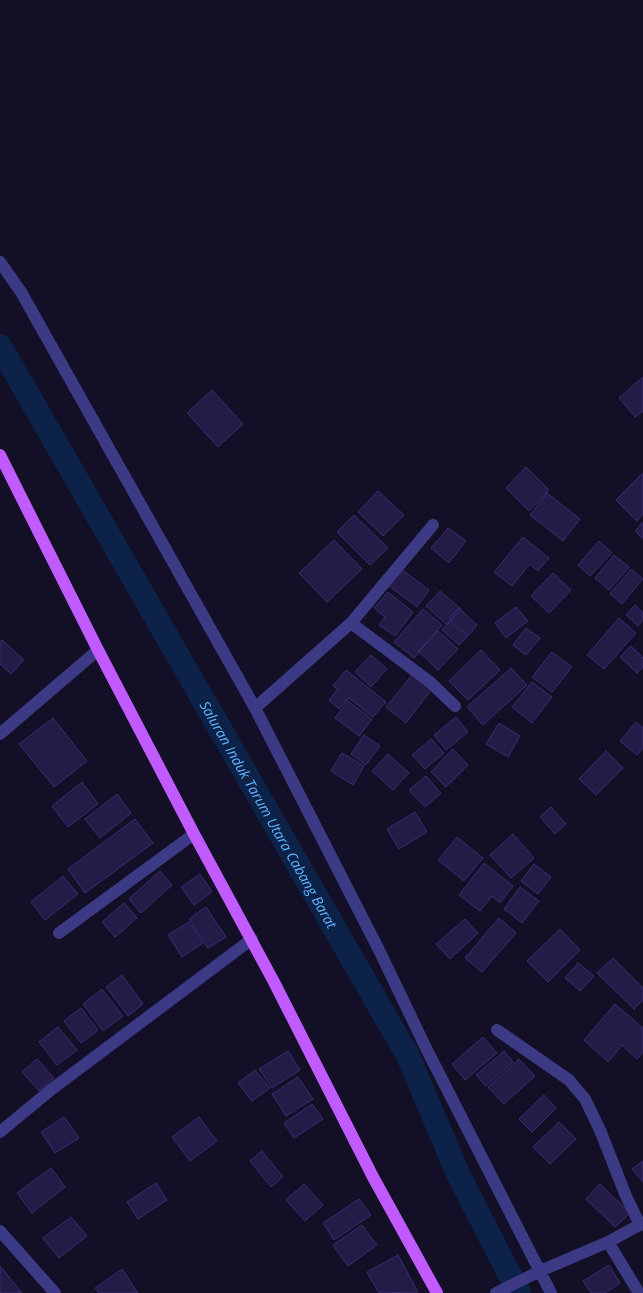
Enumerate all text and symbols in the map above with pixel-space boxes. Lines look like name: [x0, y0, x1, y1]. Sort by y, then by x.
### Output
water label: Saluran Induk Tarum Utara Cabang Barat: [196, 697, 343, 933]

